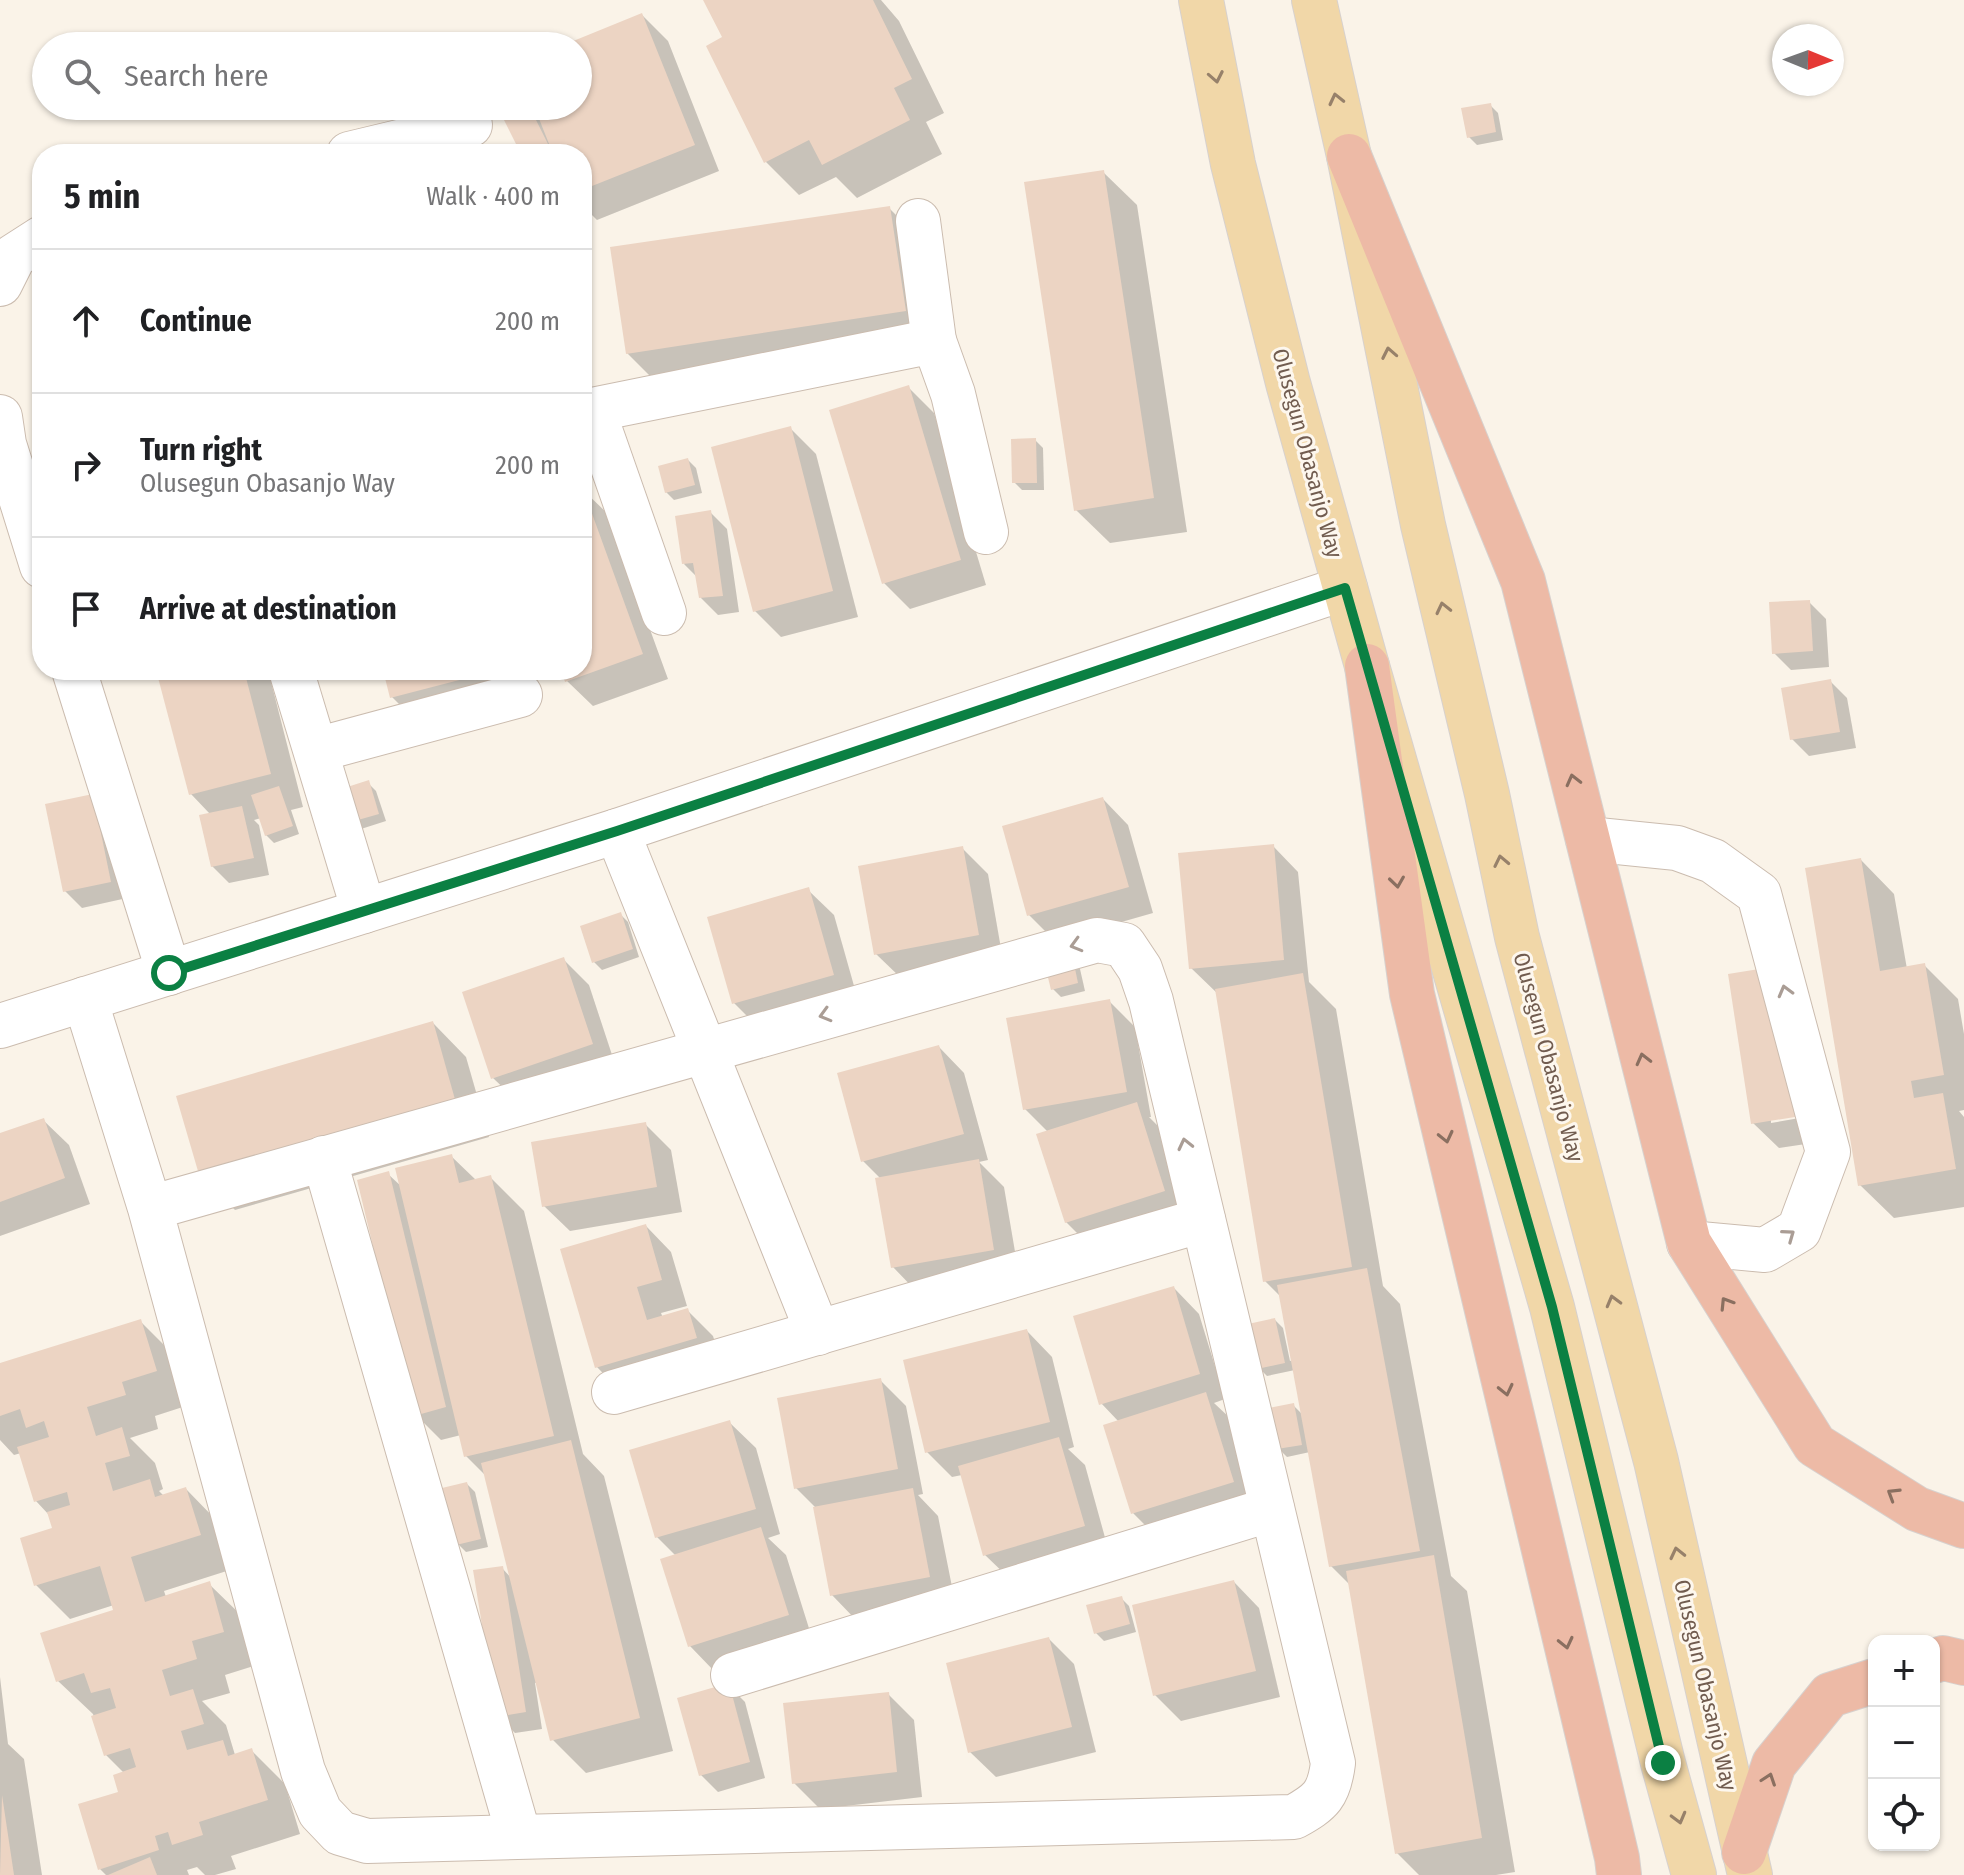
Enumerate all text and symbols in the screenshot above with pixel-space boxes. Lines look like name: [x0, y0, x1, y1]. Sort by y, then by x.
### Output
north arrow: [1772, 24, 1844, 96]
search box: [32, 32, 592, 120]
icon: search: [60, 54, 104, 98]
text: Search here: [124, 58, 269, 94]
one-way arrow: [1207, 69, 1224, 83]
one-way arrow: [1329, 92, 1346, 106]
text: 5 min: [64, 176, 140, 217]
text: Walk · 400 m: [426, 181, 560, 212]
icon: ahead: [64, 299, 108, 343]
text: Continue: [140, 303, 252, 339]
text: 200 m: [495, 306, 560, 337]
street label: Olusegun Obasanjo Way: [1267, 345, 1349, 561]
one-way arrow: [1381, 347, 1398, 360]
text: Turn right: [140, 432, 262, 468]
icon: right: [64, 443, 108, 487]
text: 200 m: [495, 450, 560, 481]
text: Olusegun Obasanjo Way: [140, 468, 395, 499]
icon: arrive: [64, 587, 108, 631]
text: Arrive at destination: [140, 591, 397, 627]
one-way arrow: [1435, 601, 1452, 615]
one-way arrow: [1566, 773, 1583, 787]
one-way arrow: [1493, 855, 1510, 868]
one-way arrow: [1388, 875, 1405, 889]
one-way arrow: [1069, 936, 1083, 953]
street label: Olusegun Obasanjo Way: [1508, 949, 1590, 1165]
route start: [151, 955, 187, 991]
one-way arrow: [1777, 985, 1794, 998]
one-way arrow: [819, 1006, 833, 1022]
one-way arrow: [1635, 1053, 1652, 1066]
one-way arrow: [1437, 1130, 1454, 1143]
one-way arrow: [1177, 1138, 1194, 1152]
one-way arrow: [1780, 1230, 1795, 1245]
one-way arrow: [1606, 1295, 1623, 1309]
one-way arrow: [1721, 1297, 1736, 1312]
one-way arrow: [1497, 1383, 1514, 1396]
one-way arrow: [1887, 1489, 1902, 1504]
one-way arrow: [1669, 1547, 1686, 1561]
street label: Olusegun Obasanjo Way: [1668, 1577, 1743, 1793]
map controls: [1868, 1635, 1940, 1851]
button: +: [1868, 1635, 1940, 1707]
one-way arrow: [1557, 1636, 1574, 1649]
button: −: [1868, 1707, 1940, 1779]
route end: [1645, 1745, 1681, 1781]
one-way arrow: [1760, 1772, 1776, 1786]
button: locate: [1868, 1779, 1940, 1851]
one-way arrow: [1669, 1810, 1686, 1824]

